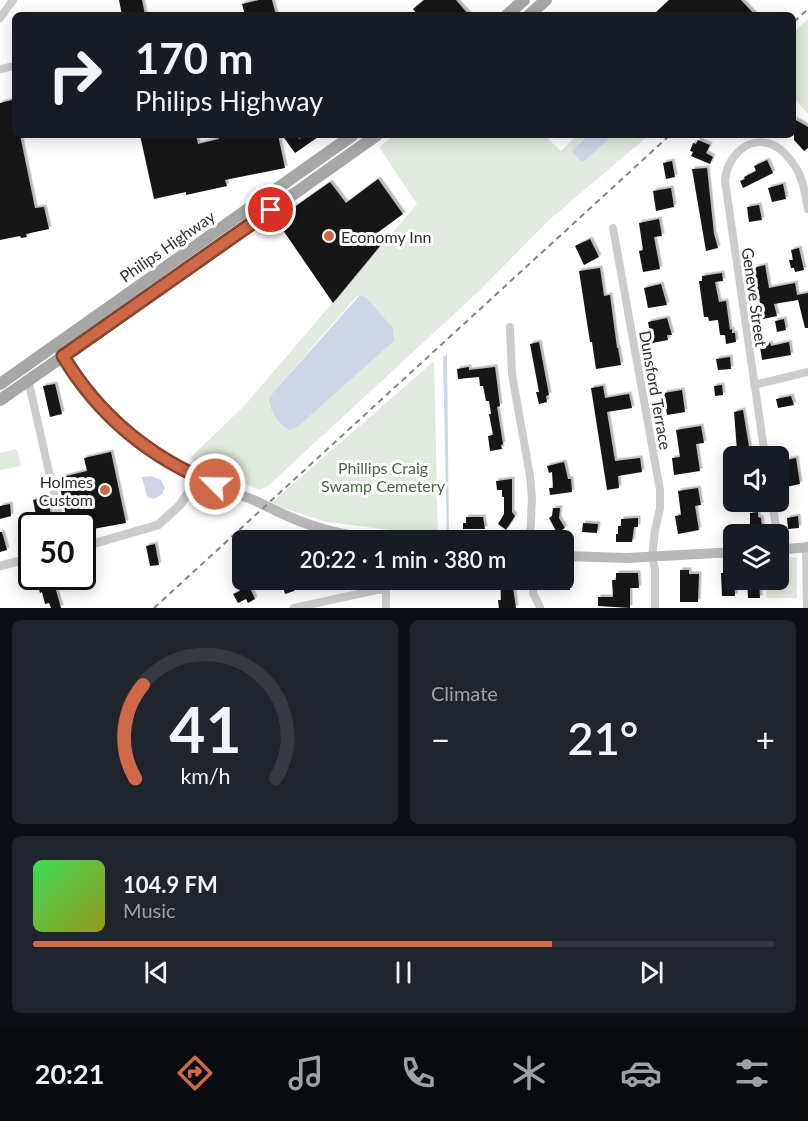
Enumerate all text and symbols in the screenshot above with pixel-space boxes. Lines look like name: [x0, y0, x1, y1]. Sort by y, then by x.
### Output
text: 170 m: [135, 33, 253, 83]
icon: right: [36, 36, 114, 114]
text: Philips Highway: [135, 84, 323, 117]
pin: [245, 184, 296, 235]
icon: arrive: [254, 193, 287, 226]
street label: Philips Highway: [116, 206, 219, 286]
place label: Economy Inn: [341, 227, 432, 246]
marker: Economy Inn: [322, 229, 336, 243]
street label: Geneve Street: [739, 246, 771, 348]
street label: Dunsford Terrace: [636, 329, 676, 451]
map controls: [723, 446, 789, 590]
button: sound: [723, 446, 789, 512]
position arrow: [183, 452, 247, 516]
park label: Phillips Craig Swamp Cemetery: [321, 458, 446, 495]
place label: Holmes Custom: [39, 472, 93, 509]
marker: Holmes Custom: [98, 483, 112, 497]
speed limit sign: 50: [18, 512, 96, 590]
button: layers: [723, 524, 789, 590]
text: 20:22 · 1 min · 380 m: [300, 546, 506, 573]
text: Climate: [431, 681, 498, 705]
text: 41: [169, 691, 241, 766]
text: 21°: [568, 711, 638, 765]
text: −: [431, 719, 450, 759]
text: +: [756, 719, 775, 759]
text: km/h: [180, 763, 230, 789]
text: 104.9 FM: [123, 871, 218, 898]
text: Music: [123, 898, 176, 922]
icon: previous: [140, 956, 173, 989]
icon: pause: [387, 956, 420, 989]
icon: next: [635, 956, 668, 989]
icon: directions: [174, 1052, 216, 1094]
icon: music: [285, 1052, 327, 1094]
icon: phone: [397, 1052, 439, 1094]
icon: climate: [508, 1052, 550, 1094]
icon: car: [620, 1052, 662, 1094]
icon: filters: [731, 1052, 773, 1094]
text: 20:21: [35, 1057, 104, 1090]

